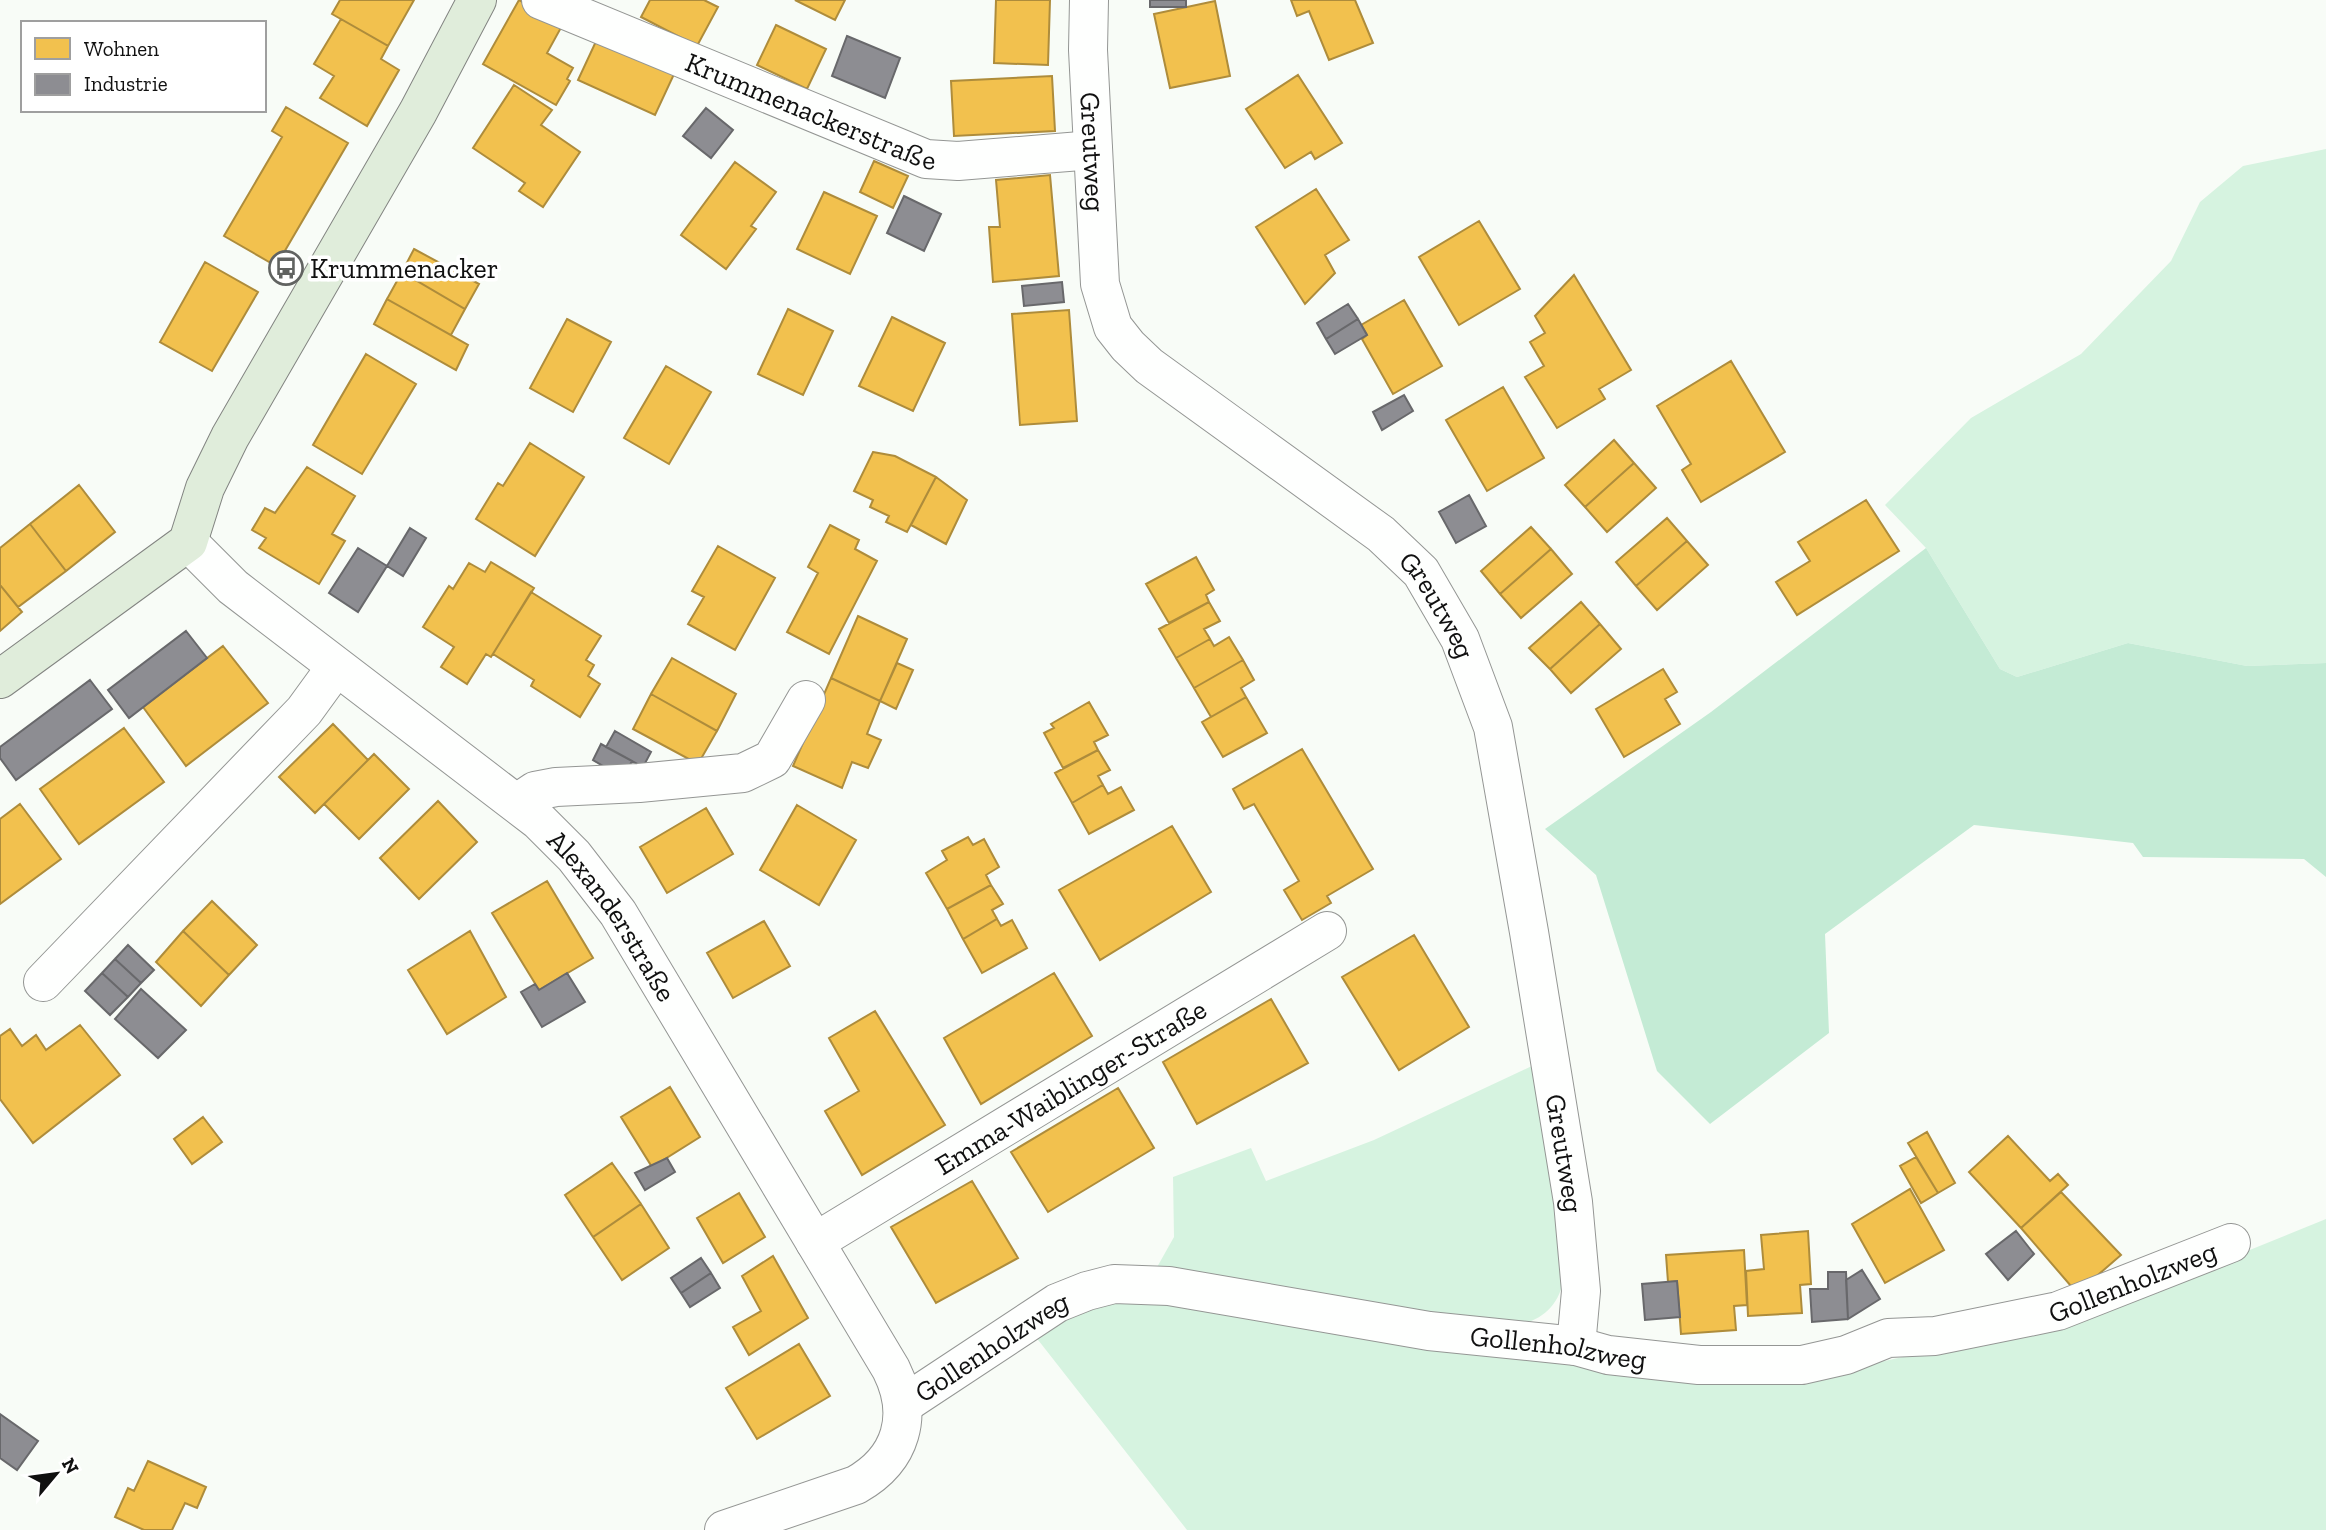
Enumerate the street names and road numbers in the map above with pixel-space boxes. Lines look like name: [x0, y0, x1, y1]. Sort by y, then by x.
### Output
street label: Krummenackerstraße: [681, 45, 936, 176]
street label: Greutweg: [1074, 91, 1113, 213]
street label: Greutweg: [1393, 544, 1482, 663]
street label: Alexanderstraße: [541, 823, 683, 1007]
street label: Emma-Waiblinger-Straße: [929, 992, 1212, 1182]
street label: Greutweg: [1539, 1091, 1590, 1214]
street label: Gollenholzweg: [2044, 1234, 2221, 1330]
street label: Gollenholzweg: [908, 1284, 1073, 1409]
street label: Gollenholzweg: [1469, 1319, 1648, 1376]

